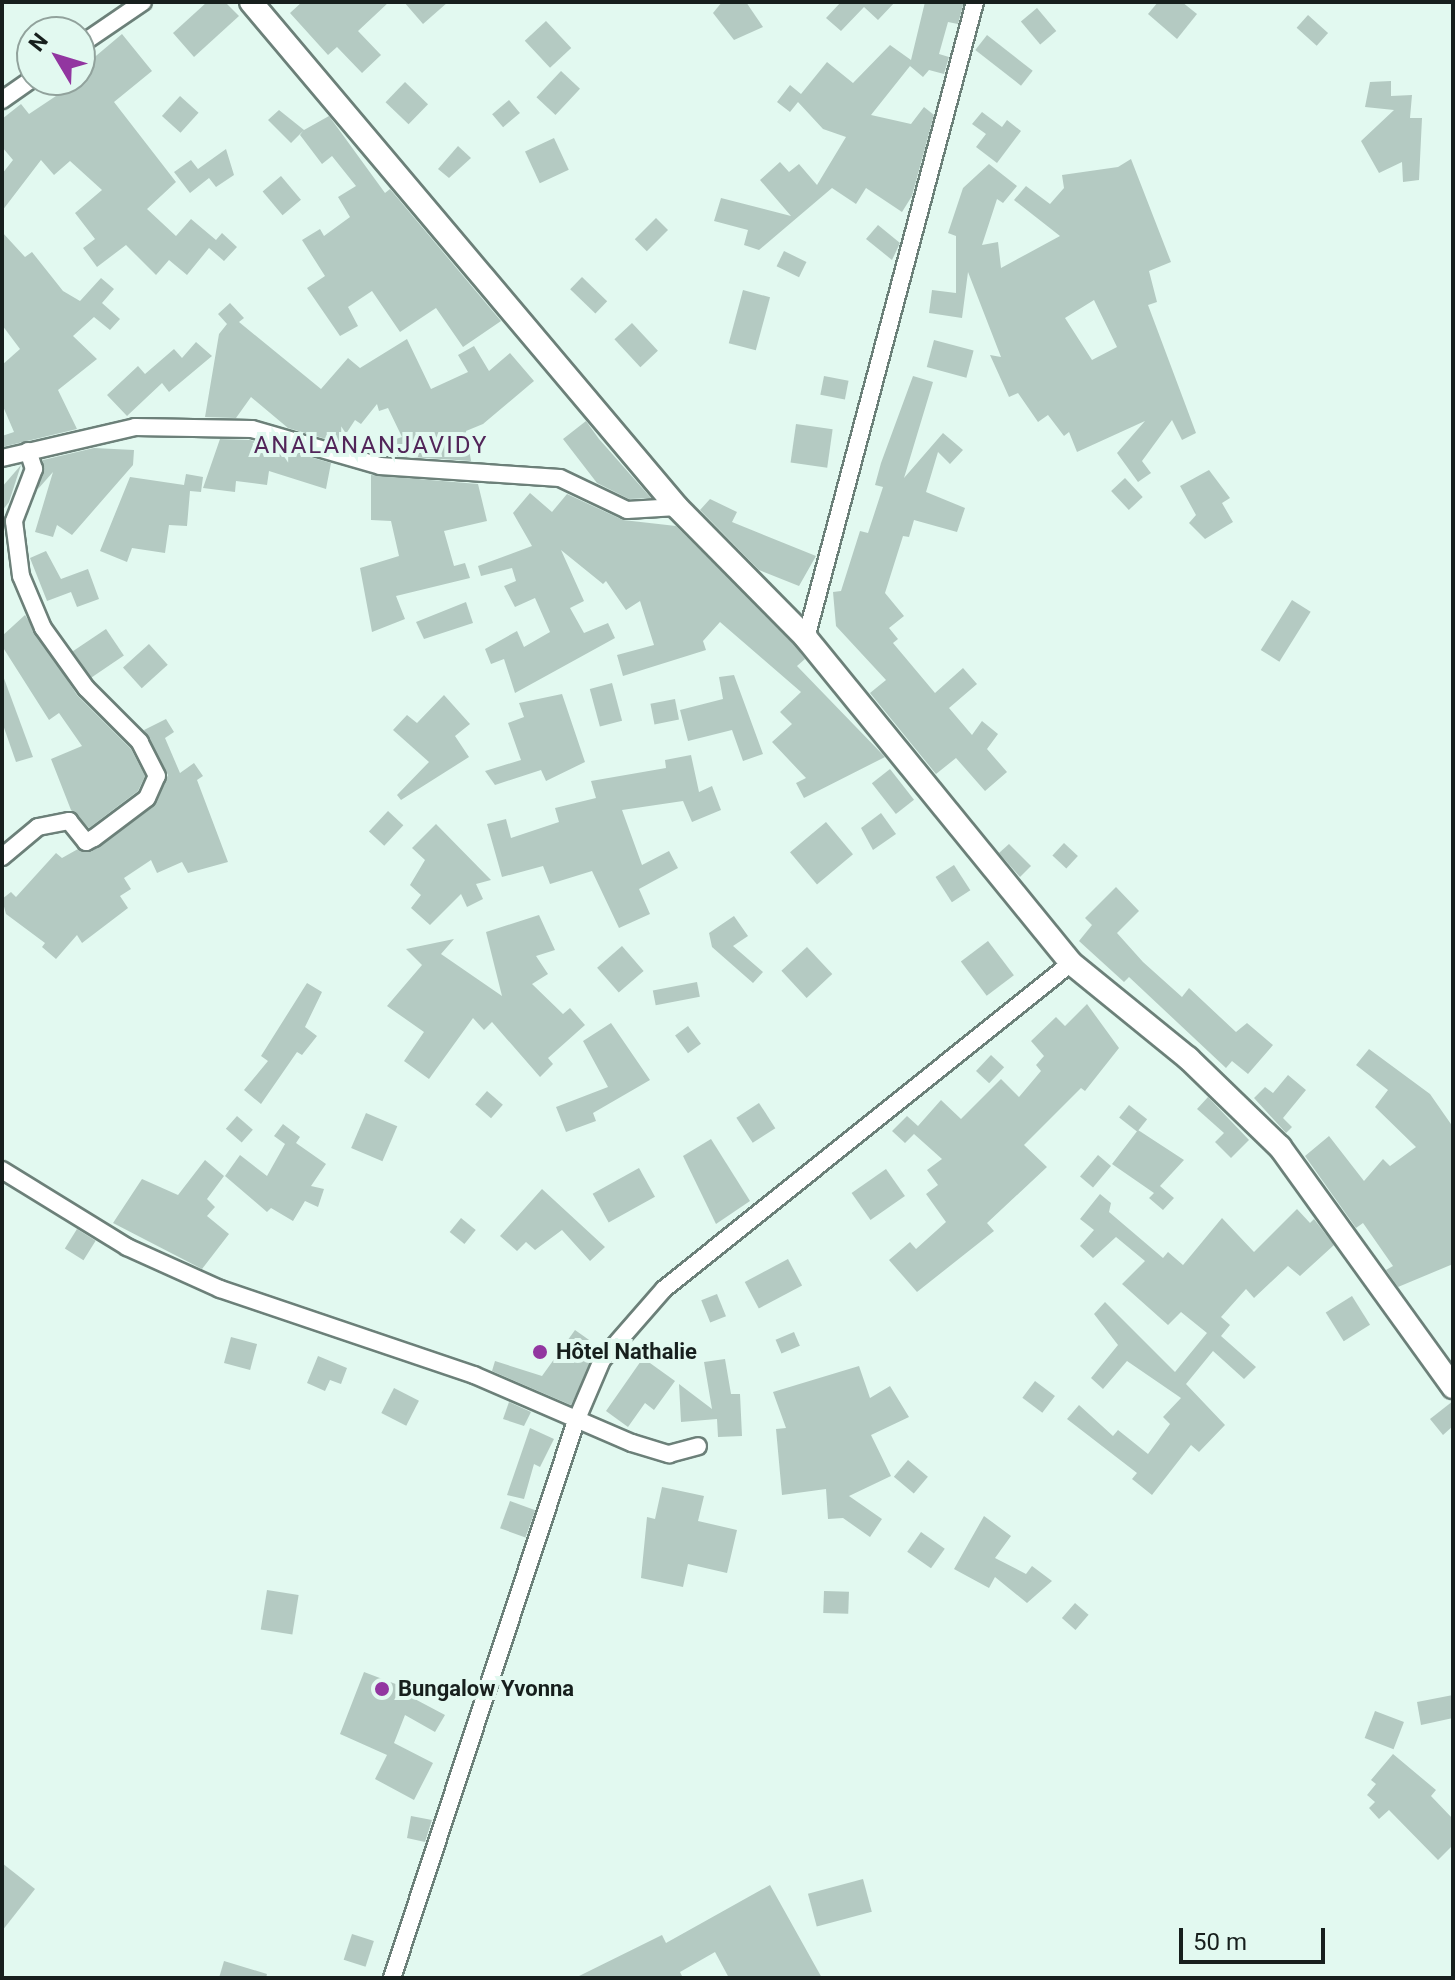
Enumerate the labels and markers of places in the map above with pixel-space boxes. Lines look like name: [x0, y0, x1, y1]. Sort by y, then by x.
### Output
place label: Hôtel Nathalie: [556, 1339, 697, 1365]
marker: Hôtel Nathalie: [531, 1343, 549, 1361]
place label: Bungalow Yvonna: [398, 1676, 574, 1702]
marker: Bungalow Yvonna: [373, 1680, 391, 1698]

